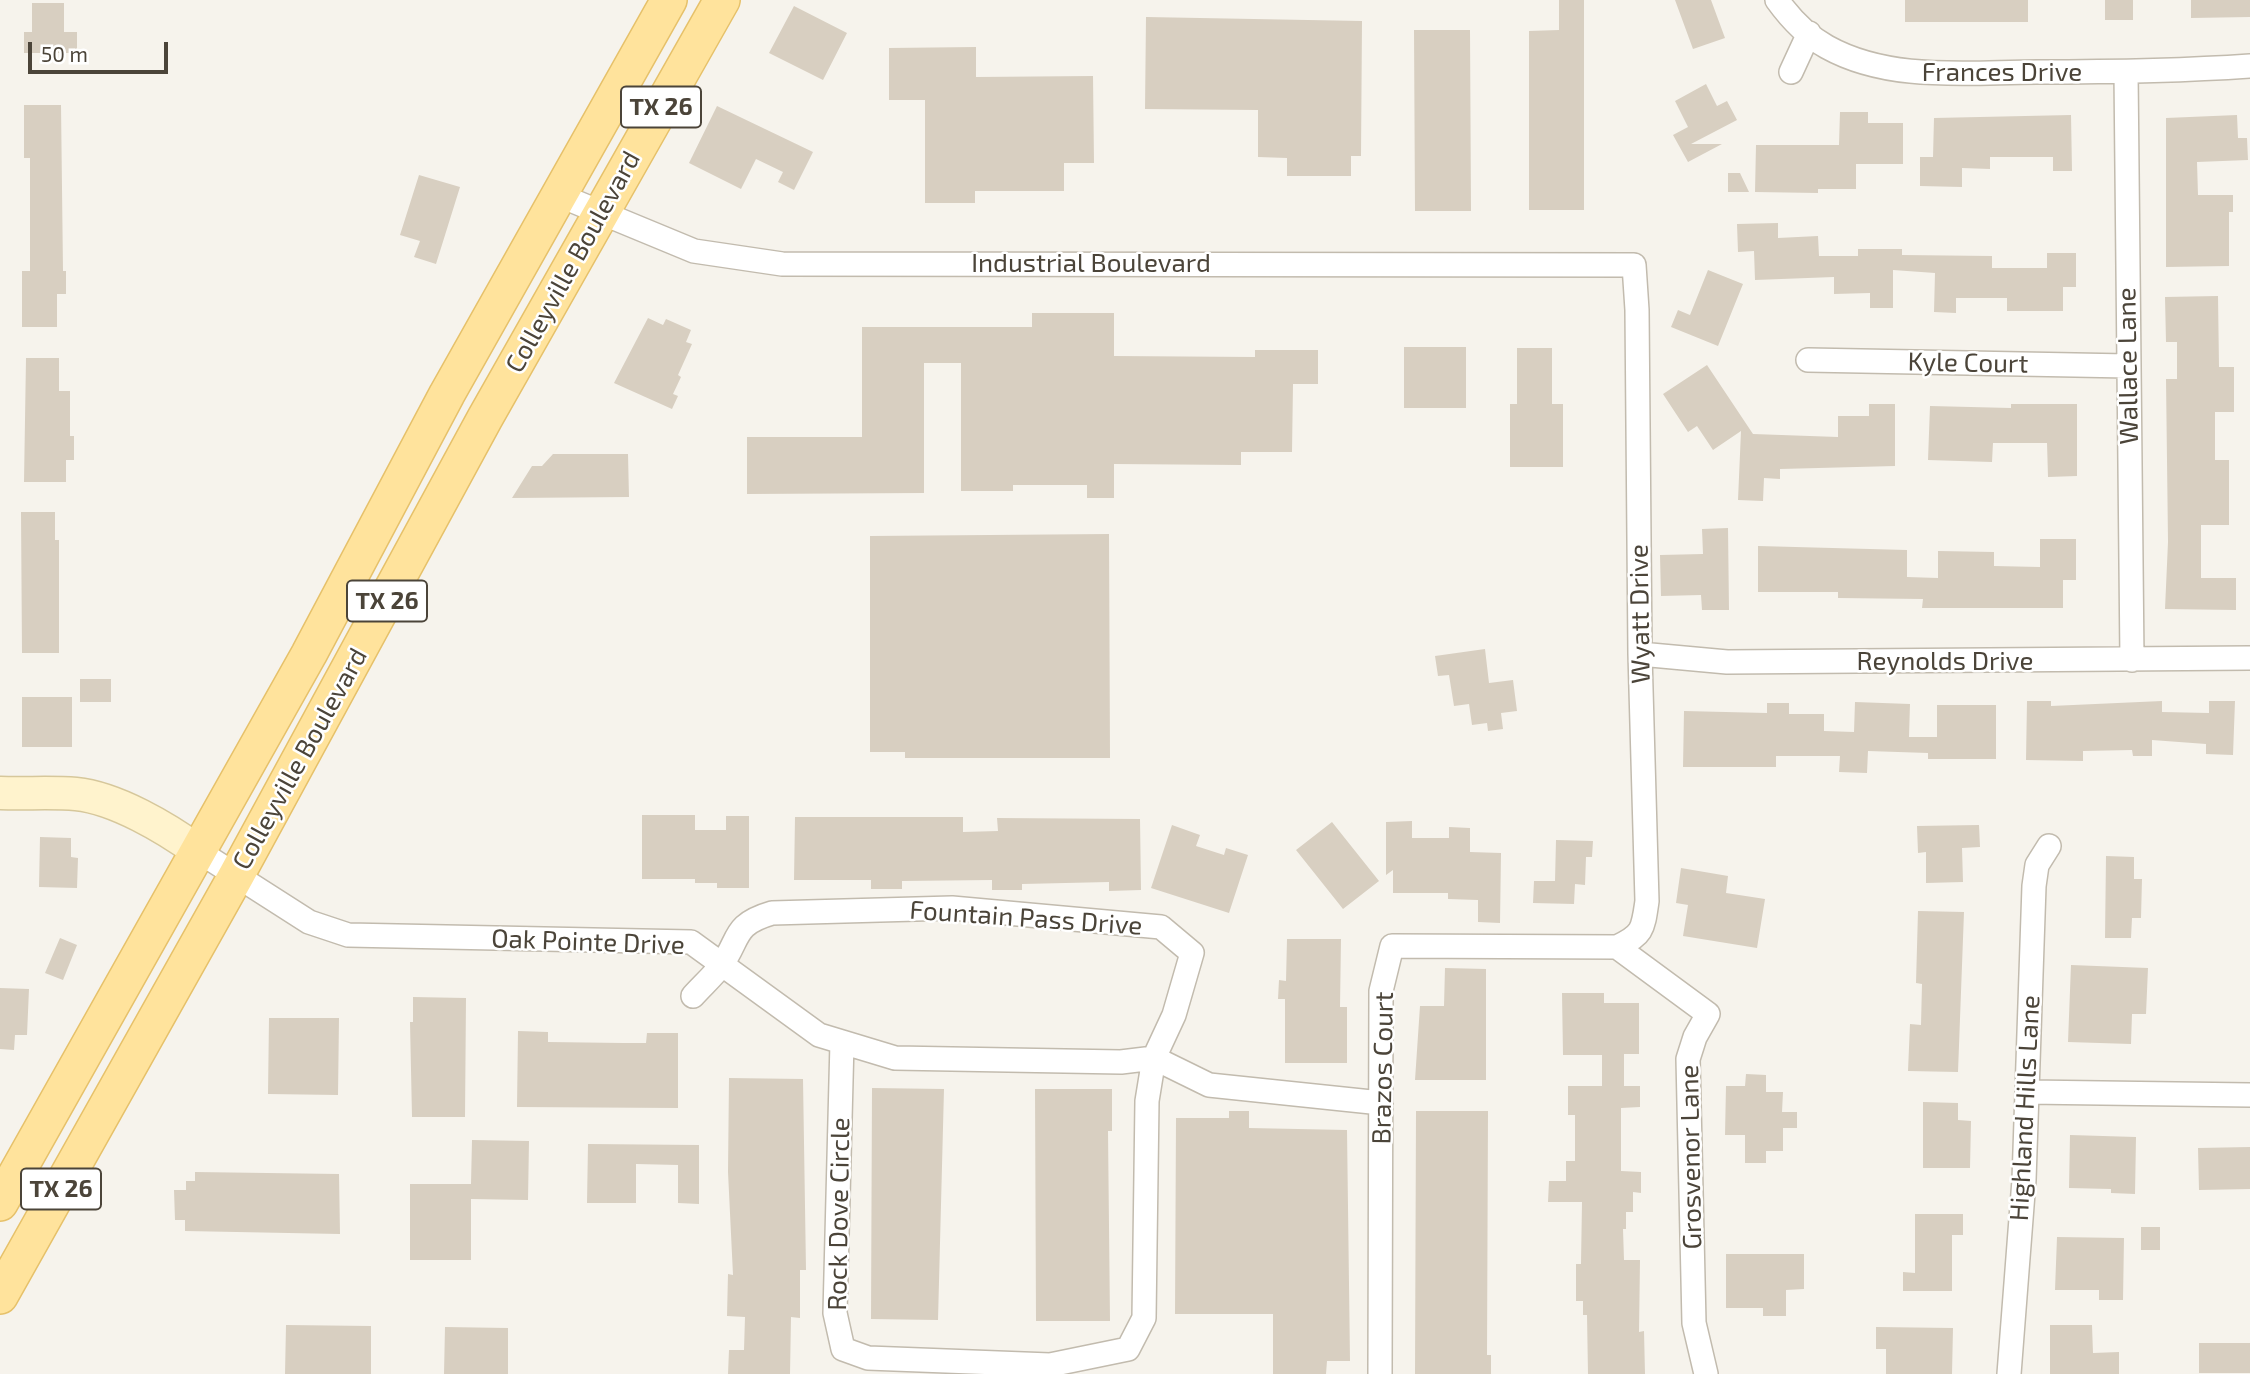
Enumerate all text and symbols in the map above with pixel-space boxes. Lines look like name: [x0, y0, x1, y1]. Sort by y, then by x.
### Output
scale bar: [32, 28, 172, 72]
text: 50 m: [41, 41, 88, 66]
street label: Frances Drive: [1922, 56, 2082, 88]
road number: TX 26: [621, 86, 701, 128]
street label: Colleyville Boulevard: [499, 146, 647, 378]
street label: Industrial Boulevard: [971, 247, 1211, 279]
street label: Wallace Lane: [2111, 287, 2145, 445]
street label: Kyle Court: [1907, 346, 2029, 380]
street label: Wyatt Drive: [1623, 544, 1657, 684]
road number: TX 26: [347, 580, 427, 622]
street label: Colleyville Boulevard: [226, 643, 374, 875]
street label: Reynolds Drive: [1857, 645, 2033, 677]
street label: Fountain Pass Drive: [909, 894, 1143, 942]
street label: Oak Pointe Drive: [491, 923, 685, 961]
street label: Brazos Court: [1366, 991, 1400, 1145]
street label: Highland Hills Lane: [2004, 994, 2046, 1222]
street label: Grosvenor Lane: [1674, 1064, 1708, 1250]
street label: Rock Dove Circle: [822, 1117, 856, 1311]
road number: TX 26: [21, 1168, 101, 1210]

